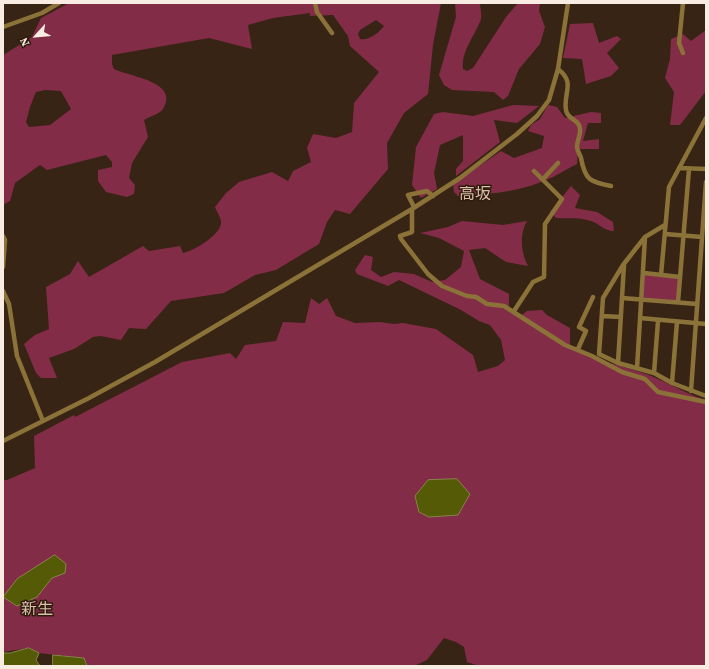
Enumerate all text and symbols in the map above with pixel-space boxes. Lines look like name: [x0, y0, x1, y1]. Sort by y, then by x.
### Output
north arrow: [16, 16, 56, 56]
text: N: [16, 35, 33, 49]
district label: 高坂: [459, 185, 491, 205]
district label: 新生: [21, 600, 53, 620]

